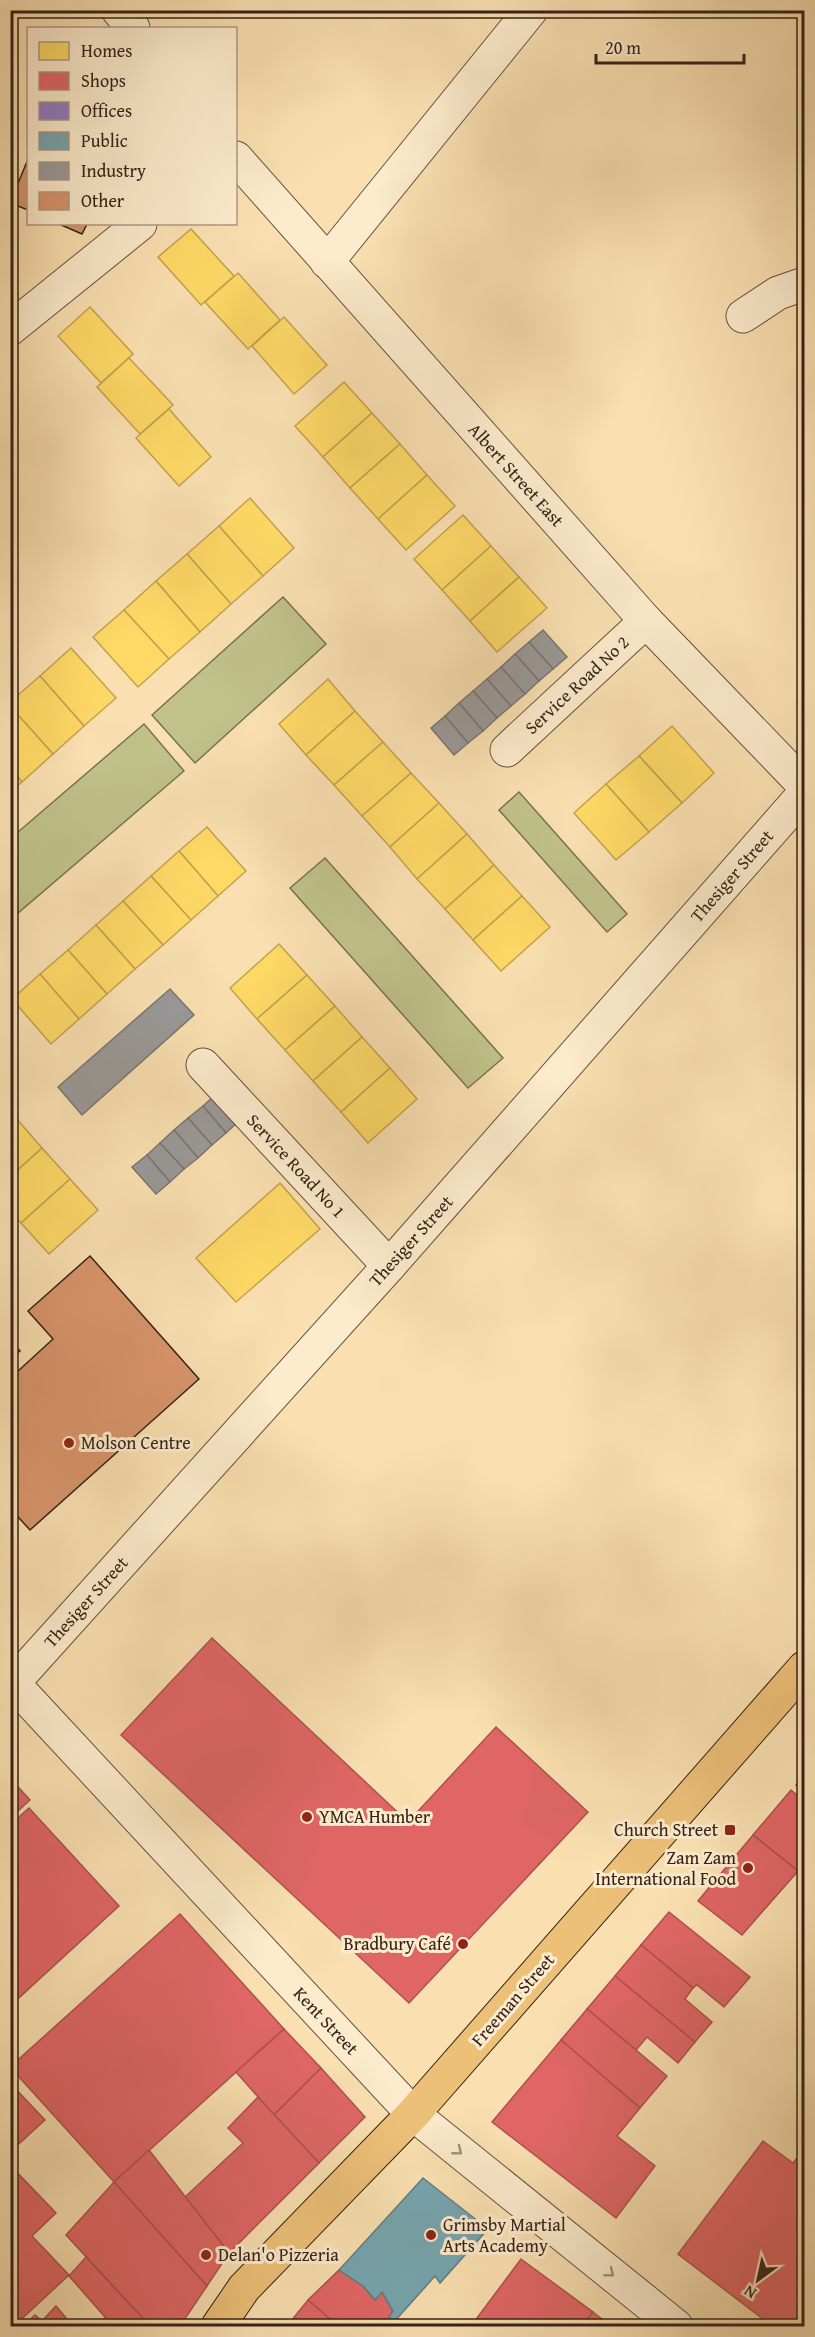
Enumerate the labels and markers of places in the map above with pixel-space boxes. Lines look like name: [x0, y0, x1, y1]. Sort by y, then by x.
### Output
place label: Molson Centre: [81, 1429, 191, 1456]
marker: Molson Centre: [62, 1436, 76, 1450]
place label: YMCA Humber: [319, 1803, 431, 1830]
marker: YMCA Humber: [300, 1810, 314, 1824]
place label: Church Street: [614, 1816, 719, 1843]
marker: Church Street: [723, 1823, 737, 1837]
place label: Zam Zam International Food: [595, 1844, 736, 1892]
marker: Zam Zam International Food: [741, 1861, 755, 1875]
place label: Bradbury Café: [344, 1930, 451, 1957]
marker: Bradbury Café: [456, 1937, 470, 1951]
place label: Grimsby Martial Arts Academy: [443, 2211, 566, 2259]
marker: Grimsby Martial Arts Academy: [424, 2228, 438, 2242]
place label: Delan'o Pizzeria: [218, 2241, 339, 2268]
marker: Delan'o Pizzeria: [199, 2248, 213, 2262]

